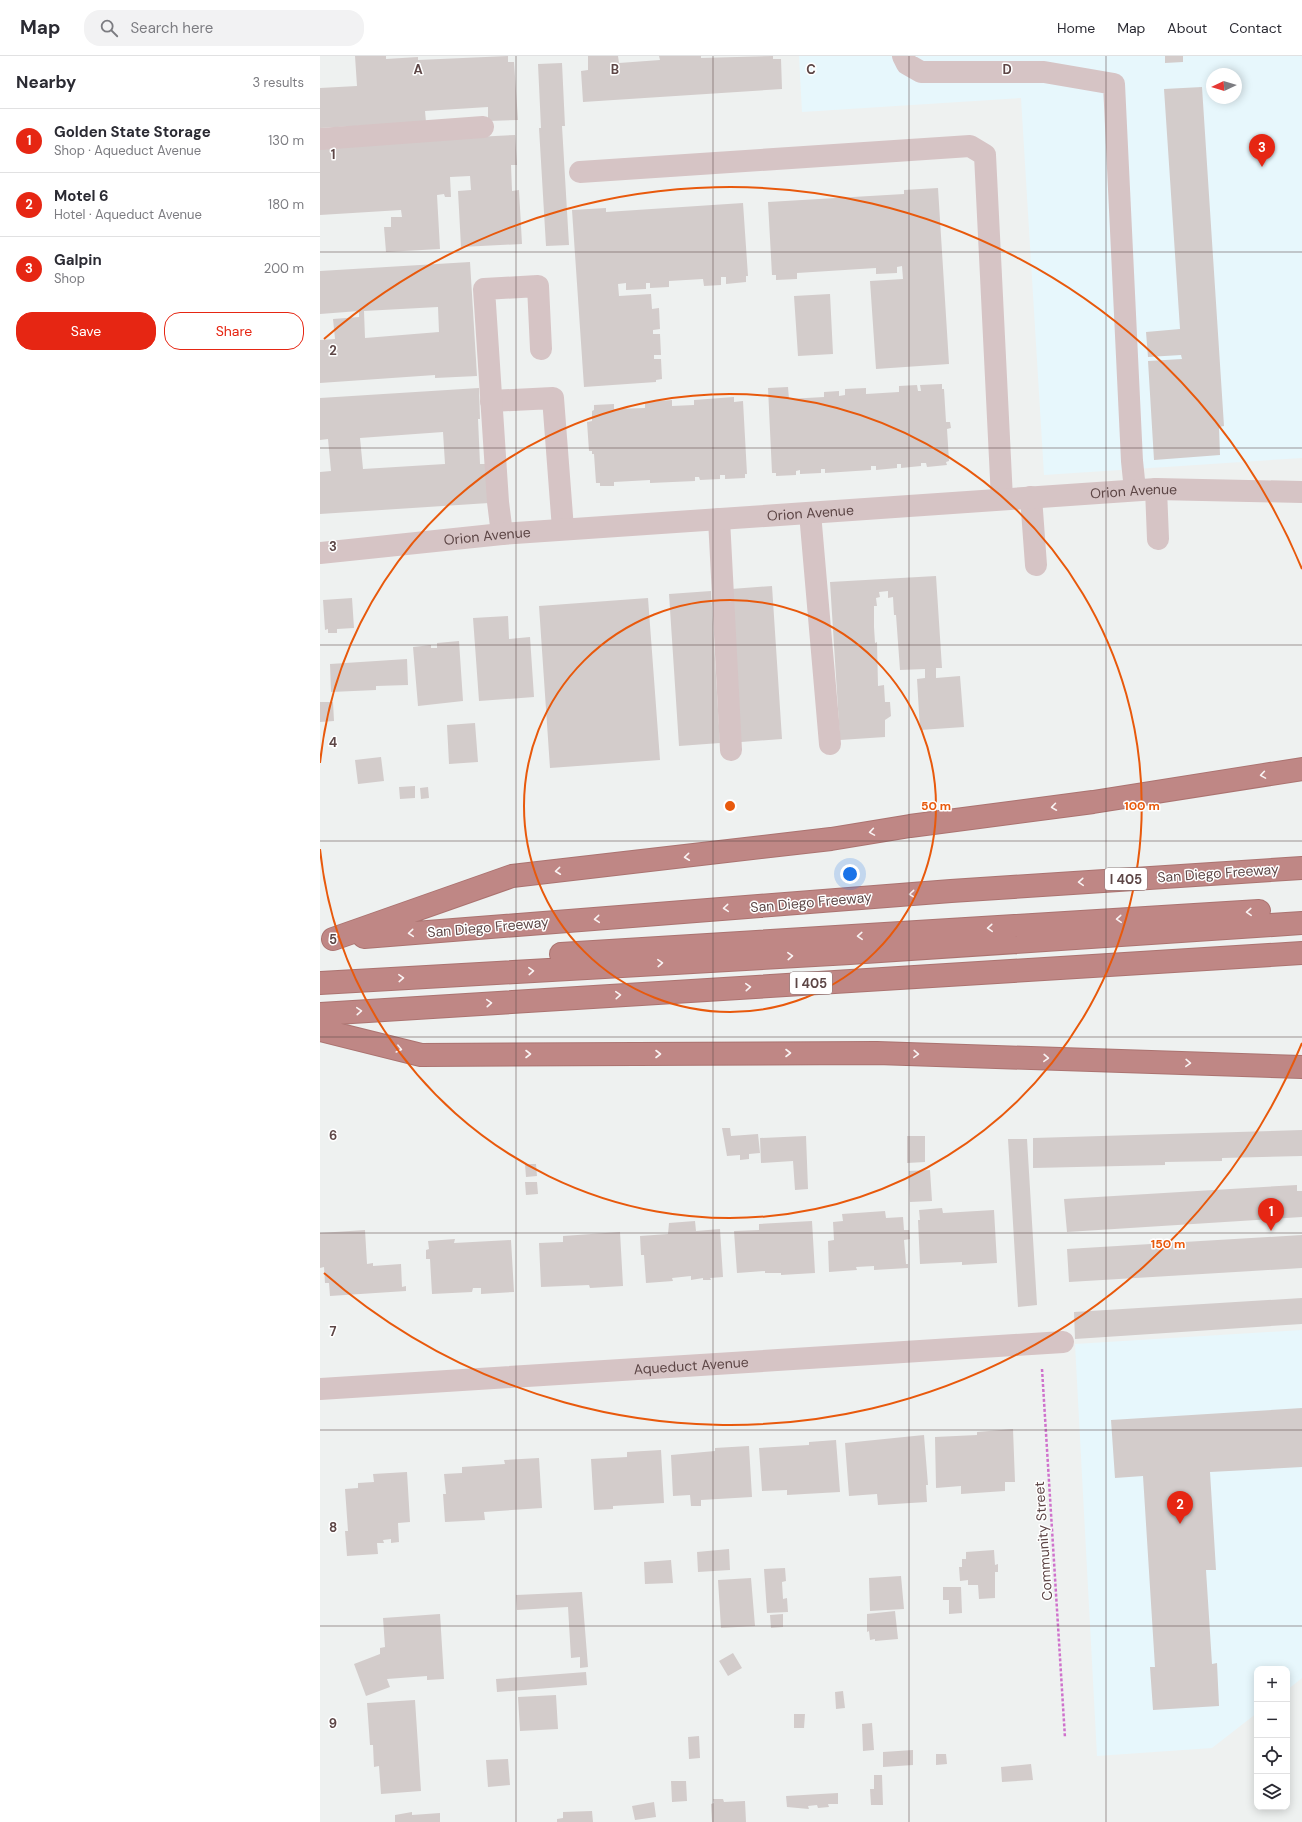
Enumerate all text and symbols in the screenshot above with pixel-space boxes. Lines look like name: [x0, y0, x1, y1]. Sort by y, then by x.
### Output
search box: [84, 10, 364, 46]
text: Map: [20, 15, 60, 40]
icon: search: [98, 17, 120, 39]
text: Search here: [130, 18, 213, 38]
text: Home: [1057, 19, 1095, 37]
text: Map: [1117, 19, 1145, 37]
text: About: [1167, 19, 1207, 37]
text: Contact: [1229, 19, 1282, 37]
text: A: [413, 61, 423, 78]
text: B: [611, 61, 619, 78]
text: C: [806, 61, 816, 78]
text: D: [1002, 61, 1012, 78]
north arrow: [1206, 68, 1242, 104]
text: Nearby: [16, 71, 76, 93]
text: 3 results: [252, 74, 304, 91]
text: Golden State Storage: [54, 122, 211, 142]
text: 1: [27, 132, 31, 149]
text: 130 m: [268, 132, 304, 149]
pin: 3: [1249, 134, 1275, 167]
text: Shop · Aqueduct Avenue: [54, 142, 201, 159]
text: 1: [331, 146, 335, 163]
text: Motel 6: [54, 186, 109, 206]
text: 2: [25, 196, 33, 213]
text: 180 m: [268, 196, 304, 213]
text: Hotel · Aqueduct Avenue: [54, 206, 202, 223]
text: Galpin: [54, 250, 102, 270]
text: 3: [25, 260, 33, 277]
text: 200 m: [264, 260, 304, 277]
text: Shop: [54, 270, 85, 287]
button: Save: [16, 312, 156, 350]
button: Share: [164, 312, 304, 350]
text: 2: [329, 342, 337, 359]
street label: Orion Avenue: [1089, 480, 1177, 503]
street label: Orion Avenue: [766, 501, 854, 525]
street label: Orion Avenue: [443, 523, 531, 549]
text: 3: [329, 538, 337, 555]
text: 4: [329, 734, 337, 751]
one-way arrow: [1260, 770, 1267, 779]
text: 50 m: [921, 798, 951, 814]
text: 100 m: [1124, 798, 1160, 814]
centre of rings: [723, 799, 737, 813]
one-way arrow: [1051, 802, 1057, 811]
one-way arrow: [869, 827, 875, 836]
one-way arrow: [684, 852, 690, 861]
street label: San Diego Freeway: [1157, 860, 1279, 886]
your location: [840, 864, 860, 884]
one-way arrow: [555, 866, 561, 875]
road number: I 405: [1105, 868, 1147, 890]
one-way arrow: [1078, 878, 1084, 887]
street label: San Diego Freeway: [750, 888, 873, 916]
one-way arrow: [909, 889, 915, 898]
one-way arrow: [723, 904, 729, 913]
one-way arrow: [1246, 907, 1252, 916]
street label: San Diego Freeway: [427, 913, 550, 941]
one-way arrow: [594, 914, 600, 923]
one-way arrow: [1116, 915, 1122, 924]
one-way arrow: [987, 924, 993, 933]
one-way arrow: [408, 929, 414, 938]
text: 5: [329, 931, 337, 948]
one-way arrow: [857, 931, 863, 940]
one-way arrow: [787, 952, 793, 961]
one-way arrow: [657, 959, 663, 968]
one-way arrow: [528, 966, 534, 975]
road number: I 405: [790, 972, 832, 994]
one-way arrow: [398, 974, 404, 983]
one-way arrow: [745, 983, 751, 992]
one-way arrow: [615, 991, 621, 1000]
one-way arrow: [486, 999, 492, 1008]
one-way arrow: [356, 1007, 362, 1016]
one-way arrow: [395, 1045, 402, 1053]
one-way arrow: [785, 1049, 791, 1057]
one-way arrow: [525, 1050, 531, 1058]
one-way arrow: [655, 1050, 661, 1058]
one-way arrow: [913, 1050, 919, 1058]
one-way arrow: [1043, 1054, 1049, 1062]
one-way arrow: [1185, 1059, 1191, 1067]
text: 6: [329, 1127, 337, 1144]
pin: 1: [1258, 1198, 1284, 1231]
text: 150 m: [1151, 1236, 1185, 1252]
text: 7: [330, 1323, 337, 1340]
street label: Aqueduct Avenue: [633, 1353, 749, 1378]
street label: Community Street: [1030, 1481, 1056, 1601]
pin: 2: [1167, 1491, 1193, 1524]
text: 8: [329, 1519, 337, 1536]
map controls: [1254, 1666, 1290, 1810]
button: +: [1254, 1666, 1290, 1702]
button: −: [1254, 1702, 1290, 1738]
text: 9: [329, 1715, 337, 1732]
button: locate: [1254, 1738, 1290, 1774]
button: layers: [1254, 1774, 1290, 1810]

